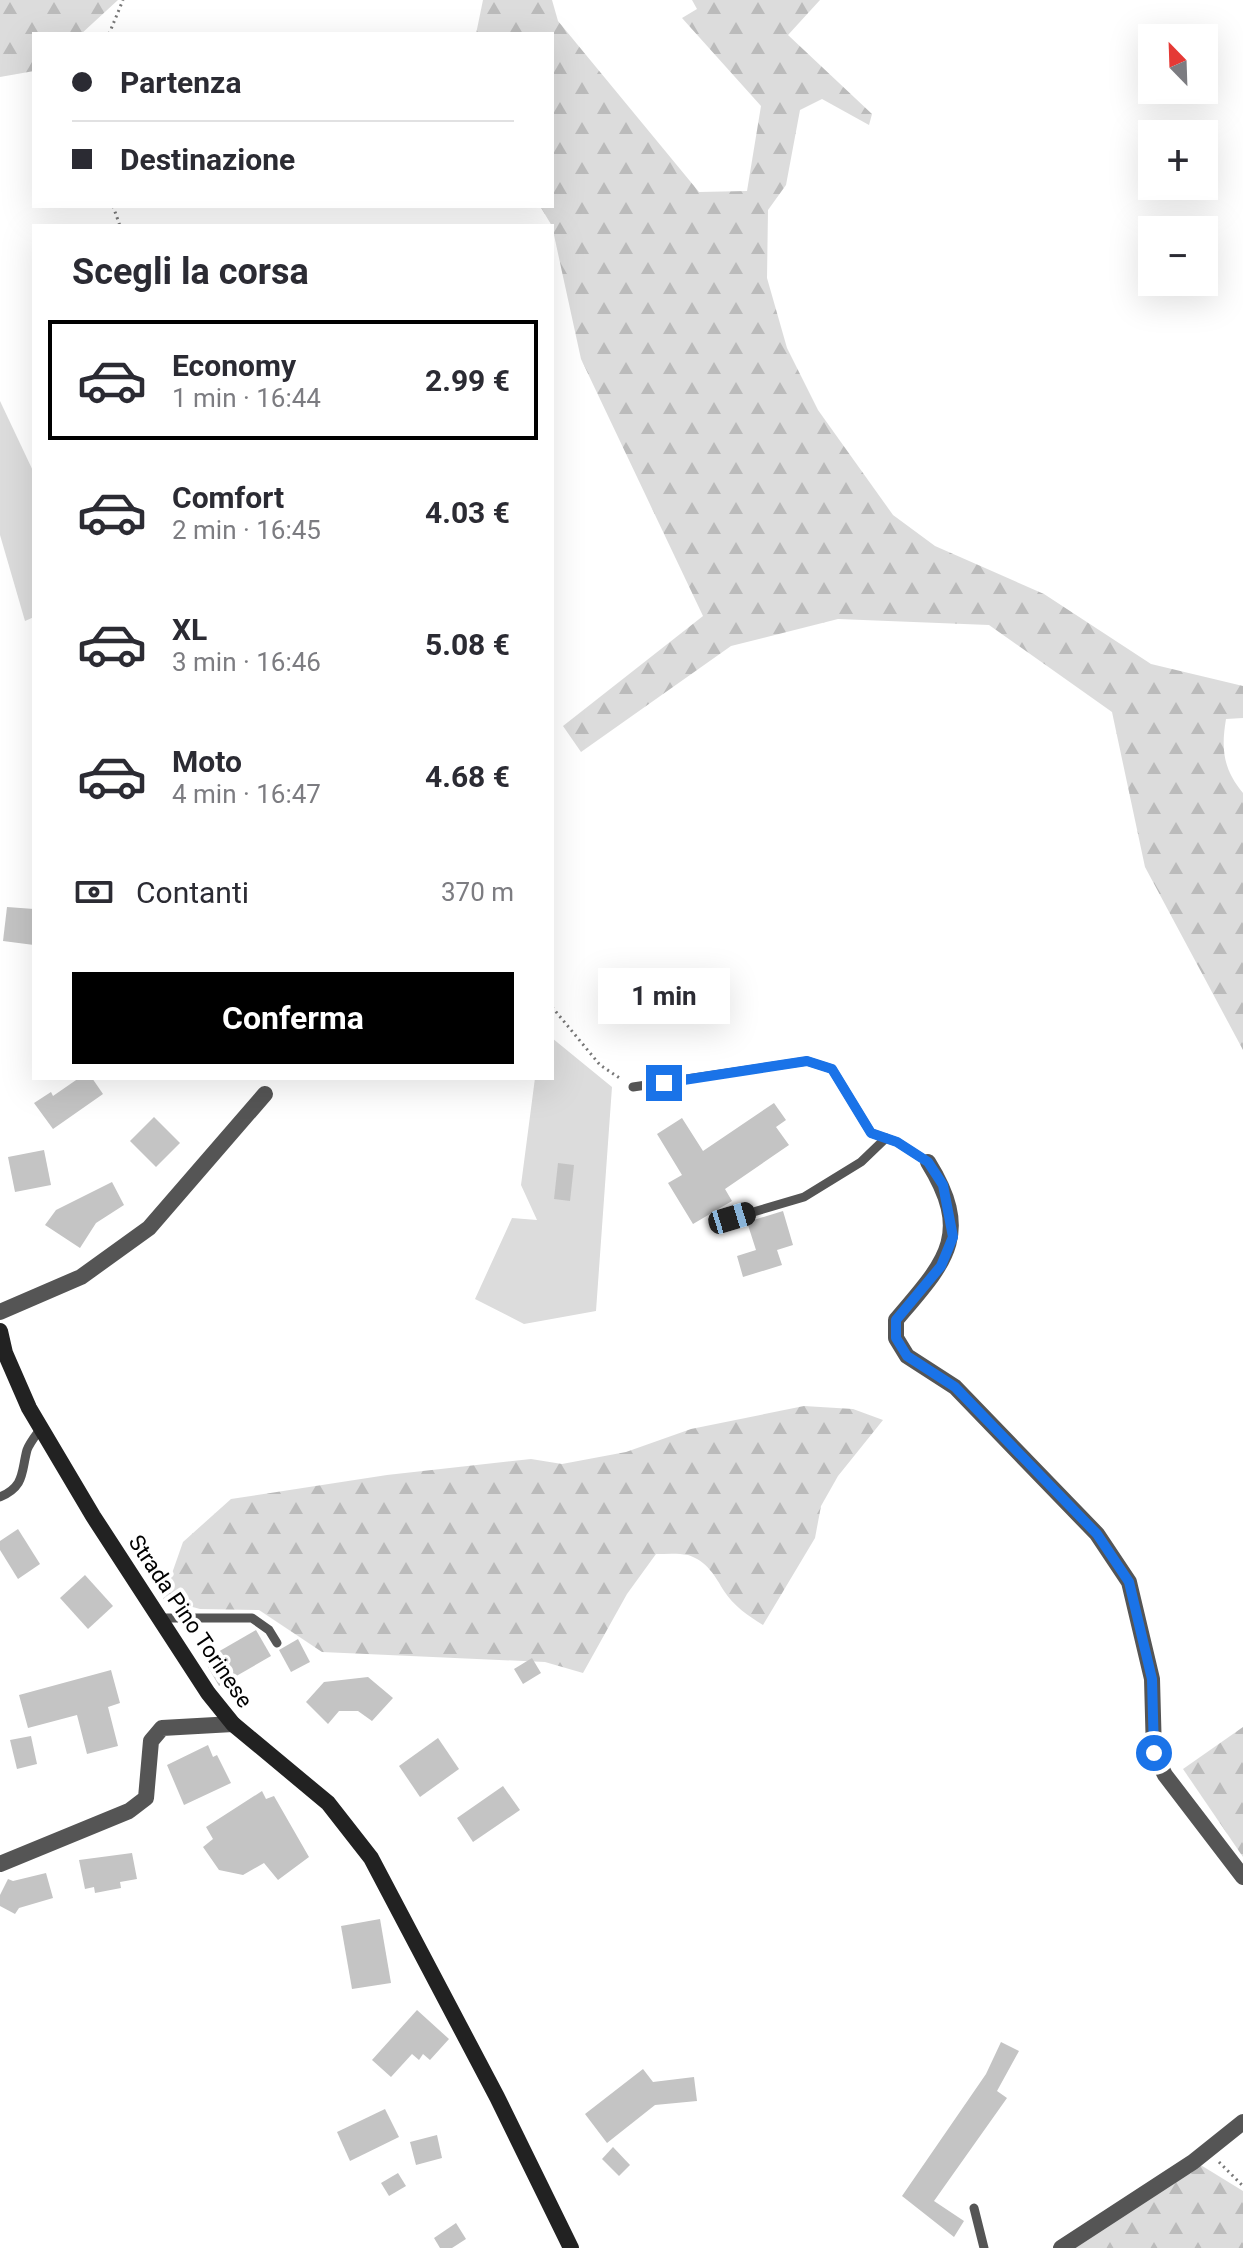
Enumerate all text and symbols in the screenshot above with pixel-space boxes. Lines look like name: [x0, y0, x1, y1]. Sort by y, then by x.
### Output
north arrow: [1138, 24, 1218, 104]
map controls: [1138, 24, 1218, 296]
text: Partenza: [120, 65, 241, 100]
button: +: [1138, 120, 1218, 200]
text: Destinazione: [120, 142, 295, 177]
button: −: [1138, 216, 1218, 296]
text: Scegli la corsa: [72, 251, 309, 293]
icon: car: [76, 344, 148, 416]
text: Economy: [172, 348, 296, 383]
text: 2.99 €: [425, 363, 510, 398]
text: 1 min · 16:44: [172, 383, 321, 413]
icon: car: [76, 476, 148, 548]
text: Comfort: [172, 480, 284, 515]
text: 4.03 €: [425, 495, 510, 530]
text: 2 min · 16:45: [172, 515, 321, 545]
icon: car: [76, 608, 148, 680]
text: XL: [172, 612, 207, 647]
text: 5.08 €: [425, 627, 510, 662]
text: 3 min · 16:46: [172, 647, 321, 677]
icon: car: [76, 740, 148, 812]
text: Moto: [172, 744, 242, 779]
text: 4.68 €: [425, 759, 510, 794]
text: 4 min · 16:47: [172, 779, 321, 809]
icon: cash: [72, 870, 116, 914]
text: Contanti: [136, 875, 249, 910]
text: 370 m: [441, 877, 514, 907]
callout: 1 min: [598, 967, 730, 1023]
button: Conferma: [72, 972, 514, 1064]
text: 1 min: [631, 981, 697, 1011]
route end: [646, 1065, 682, 1101]
car: [706, 1200, 758, 1236]
street label: Strada Pino Torinese: [124, 1530, 258, 1712]
route start: [1136, 1735, 1172, 1771]

